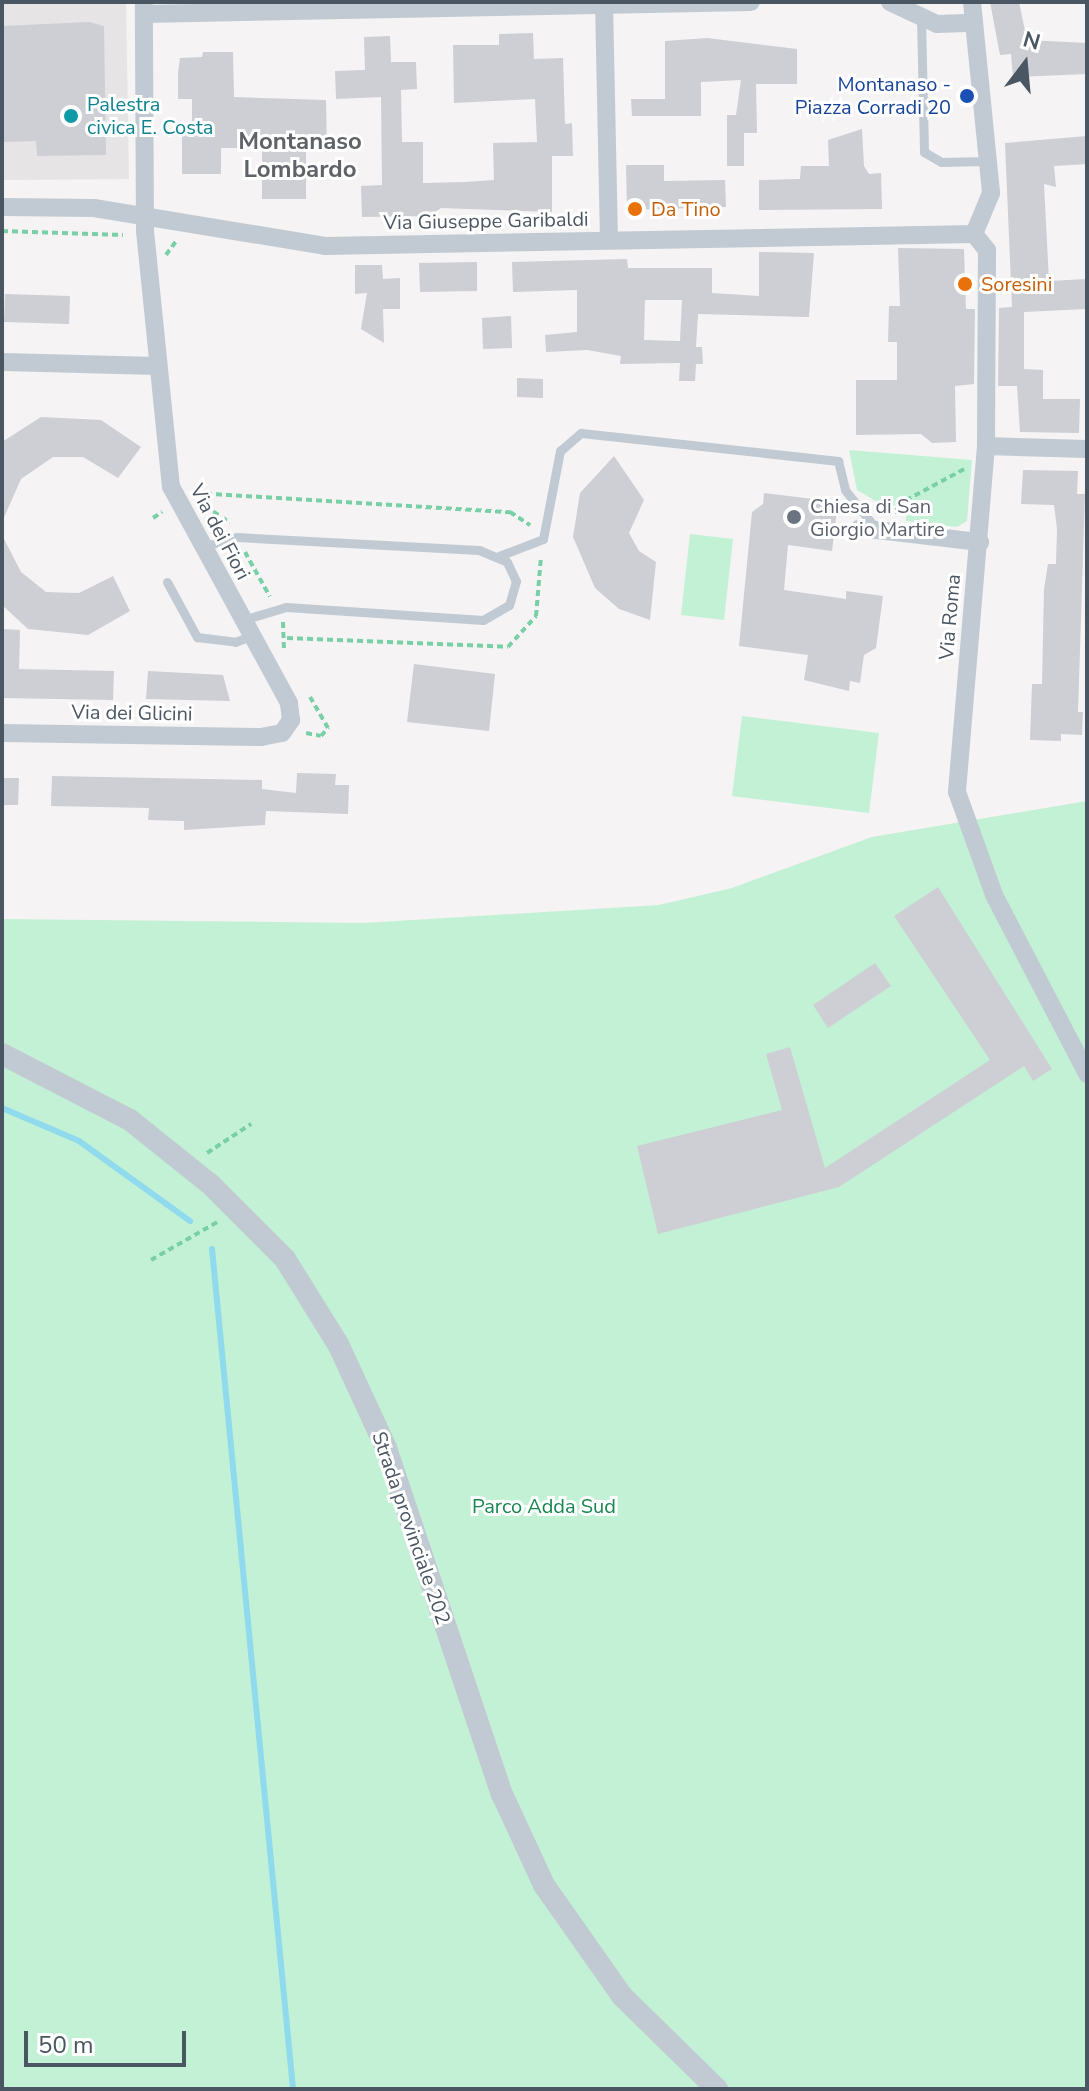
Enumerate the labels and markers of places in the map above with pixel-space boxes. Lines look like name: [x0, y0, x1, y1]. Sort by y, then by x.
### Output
place label: Montanaso - Piazza Corradi 20: [795, 72, 951, 119]
marker: Montanaso - Piazza Corradi 20: [958, 87, 976, 105]
place label: Palestra civica E. Costa: [87, 92, 213, 139]
marker: Palestra civica E. Costa: [62, 107, 80, 125]
place label: Da Tino: [651, 197, 721, 221]
marker: Da Tino: [626, 200, 644, 218]
place label: Soresini: [981, 272, 1052, 296]
marker: Soresini: [956, 275, 974, 293]
place label: Chiesa di San Giorgio Martire: [810, 494, 945, 541]
marker: Chiesa di San Giorgio Martire: [785, 508, 803, 526]

